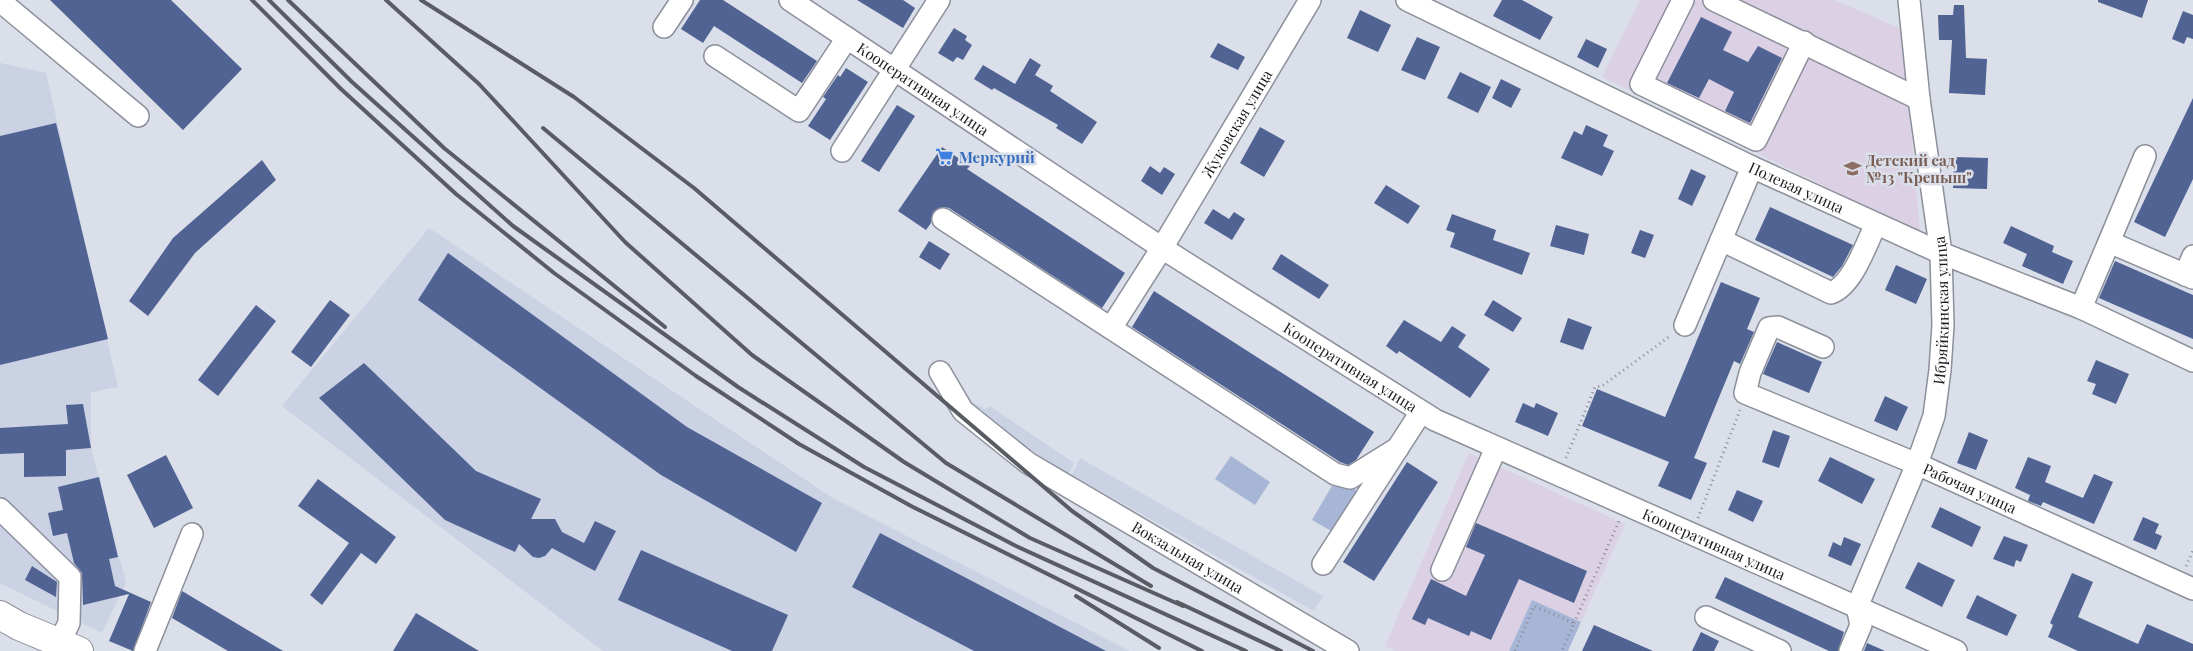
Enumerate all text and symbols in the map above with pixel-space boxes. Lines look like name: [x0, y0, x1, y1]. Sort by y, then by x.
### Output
street label: Кооперативная улица: [853, 38, 993, 140]
street label: Жуковская улица: [1196, 65, 1277, 181]
supermarket icon: Меркурий: [935, 147, 955, 167]
place label: Меркурий: [959, 147, 1035, 167]
place label: Детский сад №13 "Крепыш": [1866, 150, 1972, 187]
street label: Полевая улица: [1746, 157, 1848, 218]
school or university icon: Детский сад №13 "Крепыш": [1842, 159, 1862, 179]
street label: Ибряйкинская улица: [1928, 234, 1953, 386]
street label: Кооперативная улица: [1280, 317, 1422, 417]
street label: Рабочая улица: [1920, 458, 2020, 518]
street label: Кооперативная улица: [1639, 503, 1789, 584]
street label: Вокзальная улица: [1129, 516, 1248, 598]

